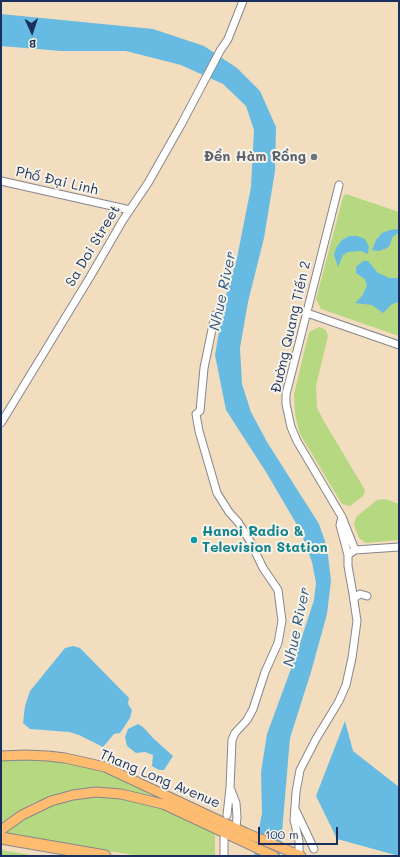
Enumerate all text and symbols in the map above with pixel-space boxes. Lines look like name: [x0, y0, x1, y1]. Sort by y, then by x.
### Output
north arrow: [12, 12, 52, 52]
text: B: [29, 37, 37, 52]
place label: Đền Hàm Rồng: [204, 149, 306, 165]
marker: Đền Hàm Rồng: [309, 152, 319, 162]
street label: Phố Đại Linh: [14, 163, 100, 199]
street label: Sa Doi Street: [62, 202, 124, 290]
water label: Nhue River: [206, 250, 240, 332]
street label: Đường Quang Tiến 2: [268, 259, 314, 395]
place label: Hanoi Radio & Television Station: [202, 524, 327, 556]
marker: Hanoi Radio & Television Station: [189, 535, 199, 545]
water label: Nhue River: [280, 586, 314, 668]
street label: Thang Long Avenue: [97, 746, 223, 812]
scale bar: [260, 819, 340, 845]
text: 100 m: [265, 826, 299, 842]

